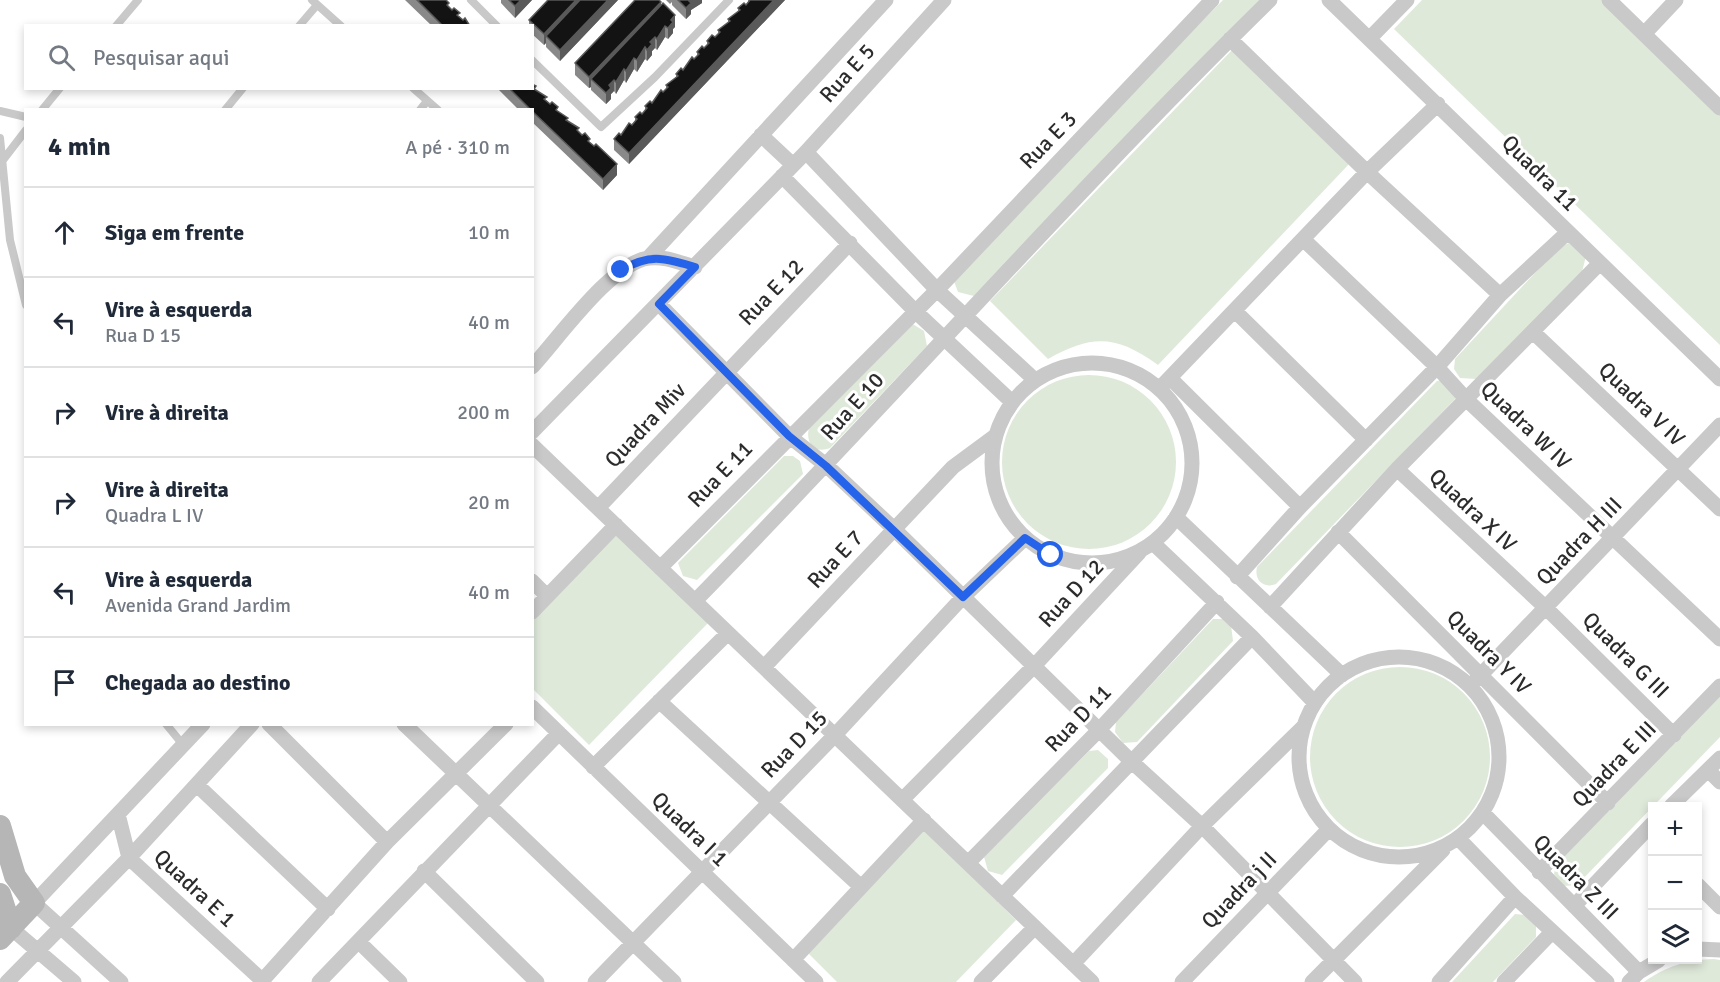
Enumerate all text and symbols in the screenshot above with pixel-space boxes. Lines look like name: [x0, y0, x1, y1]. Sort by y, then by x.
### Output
search box: [24, 24, 534, 90]
street label: Rua E 5: [814, 38, 880, 108]
icon: search: [45, 41, 78, 74]
text: Pesquisar aqui: [93, 44, 229, 71]
street label: Rua E 3: [1014, 105, 1082, 175]
street label: Quadra 11: [1496, 129, 1584, 217]
text: 4 min: [48, 131, 111, 163]
text: A pé · 310 m: [405, 135, 510, 160]
icon: ahead: [48, 216, 81, 249]
text: Siga em frente: [105, 219, 244, 246]
text: 10 m: [468, 220, 510, 245]
street label: Rua E 12: [733, 253, 809, 331]
route end: [607, 256, 633, 282]
text: Vire à esquerda: [105, 296, 252, 323]
icon: left: [48, 306, 81, 339]
text: 40 m: [468, 310, 510, 335]
text: Rua D 15: [105, 323, 181, 348]
street label: Quadra V IV: [1593, 356, 1691, 452]
street label: Rua E 10: [815, 367, 889, 445]
street label: Quadra W IV: [1475, 375, 1577, 475]
street label: Quadra Miv: [599, 377, 691, 473]
icon: right: [48, 396, 81, 429]
text: Vire à direita: [105, 399, 229, 426]
text: 200 m: [457, 400, 510, 425]
street label: Rua E 11: [682, 435, 758, 513]
street label: Quadra X IV: [1424, 463, 1523, 558]
text: Vire à direita: [105, 476, 229, 503]
icon: right: [48, 486, 81, 519]
text: 20 m: [468, 490, 510, 515]
street label: Quadra H III: [1530, 491, 1628, 591]
text: Quadra L IV: [105, 503, 203, 528]
street label: Rua E 7: [801, 524, 869, 594]
route start: [1037, 541, 1063, 567]
street label: Rua D 12: [1033, 553, 1109, 633]
text: Vire à esquerda: [105, 566, 252, 593]
icon: left: [48, 576, 81, 609]
text: 40 m: [468, 580, 510, 605]
text: Avenida Grand Jardim: [105, 593, 291, 618]
street label: Quadra Y IV: [1441, 604, 1537, 700]
street label: Quadra G III: [1577, 606, 1675, 704]
icon: arrive: [48, 666, 81, 699]
text: Chegada ao destino: [105, 669, 291, 696]
street label: Rua D 11: [1039, 679, 1117, 757]
street label: Rua D 15: [755, 705, 833, 783]
street label: Quadra E III: [1566, 715, 1662, 813]
street label: Quadra I 1: [646, 786, 734, 872]
map controls: [1648, 802, 1702, 964]
button: +: [1648, 802, 1702, 856]
street label: Quadra Z III: [1528, 829, 1624, 925]
street label: Quadra E 1: [148, 843, 242, 933]
street label: Quadra j II: [1196, 846, 1282, 934]
button: −: [1648, 856, 1702, 910]
button: layers: [1648, 910, 1702, 964]

